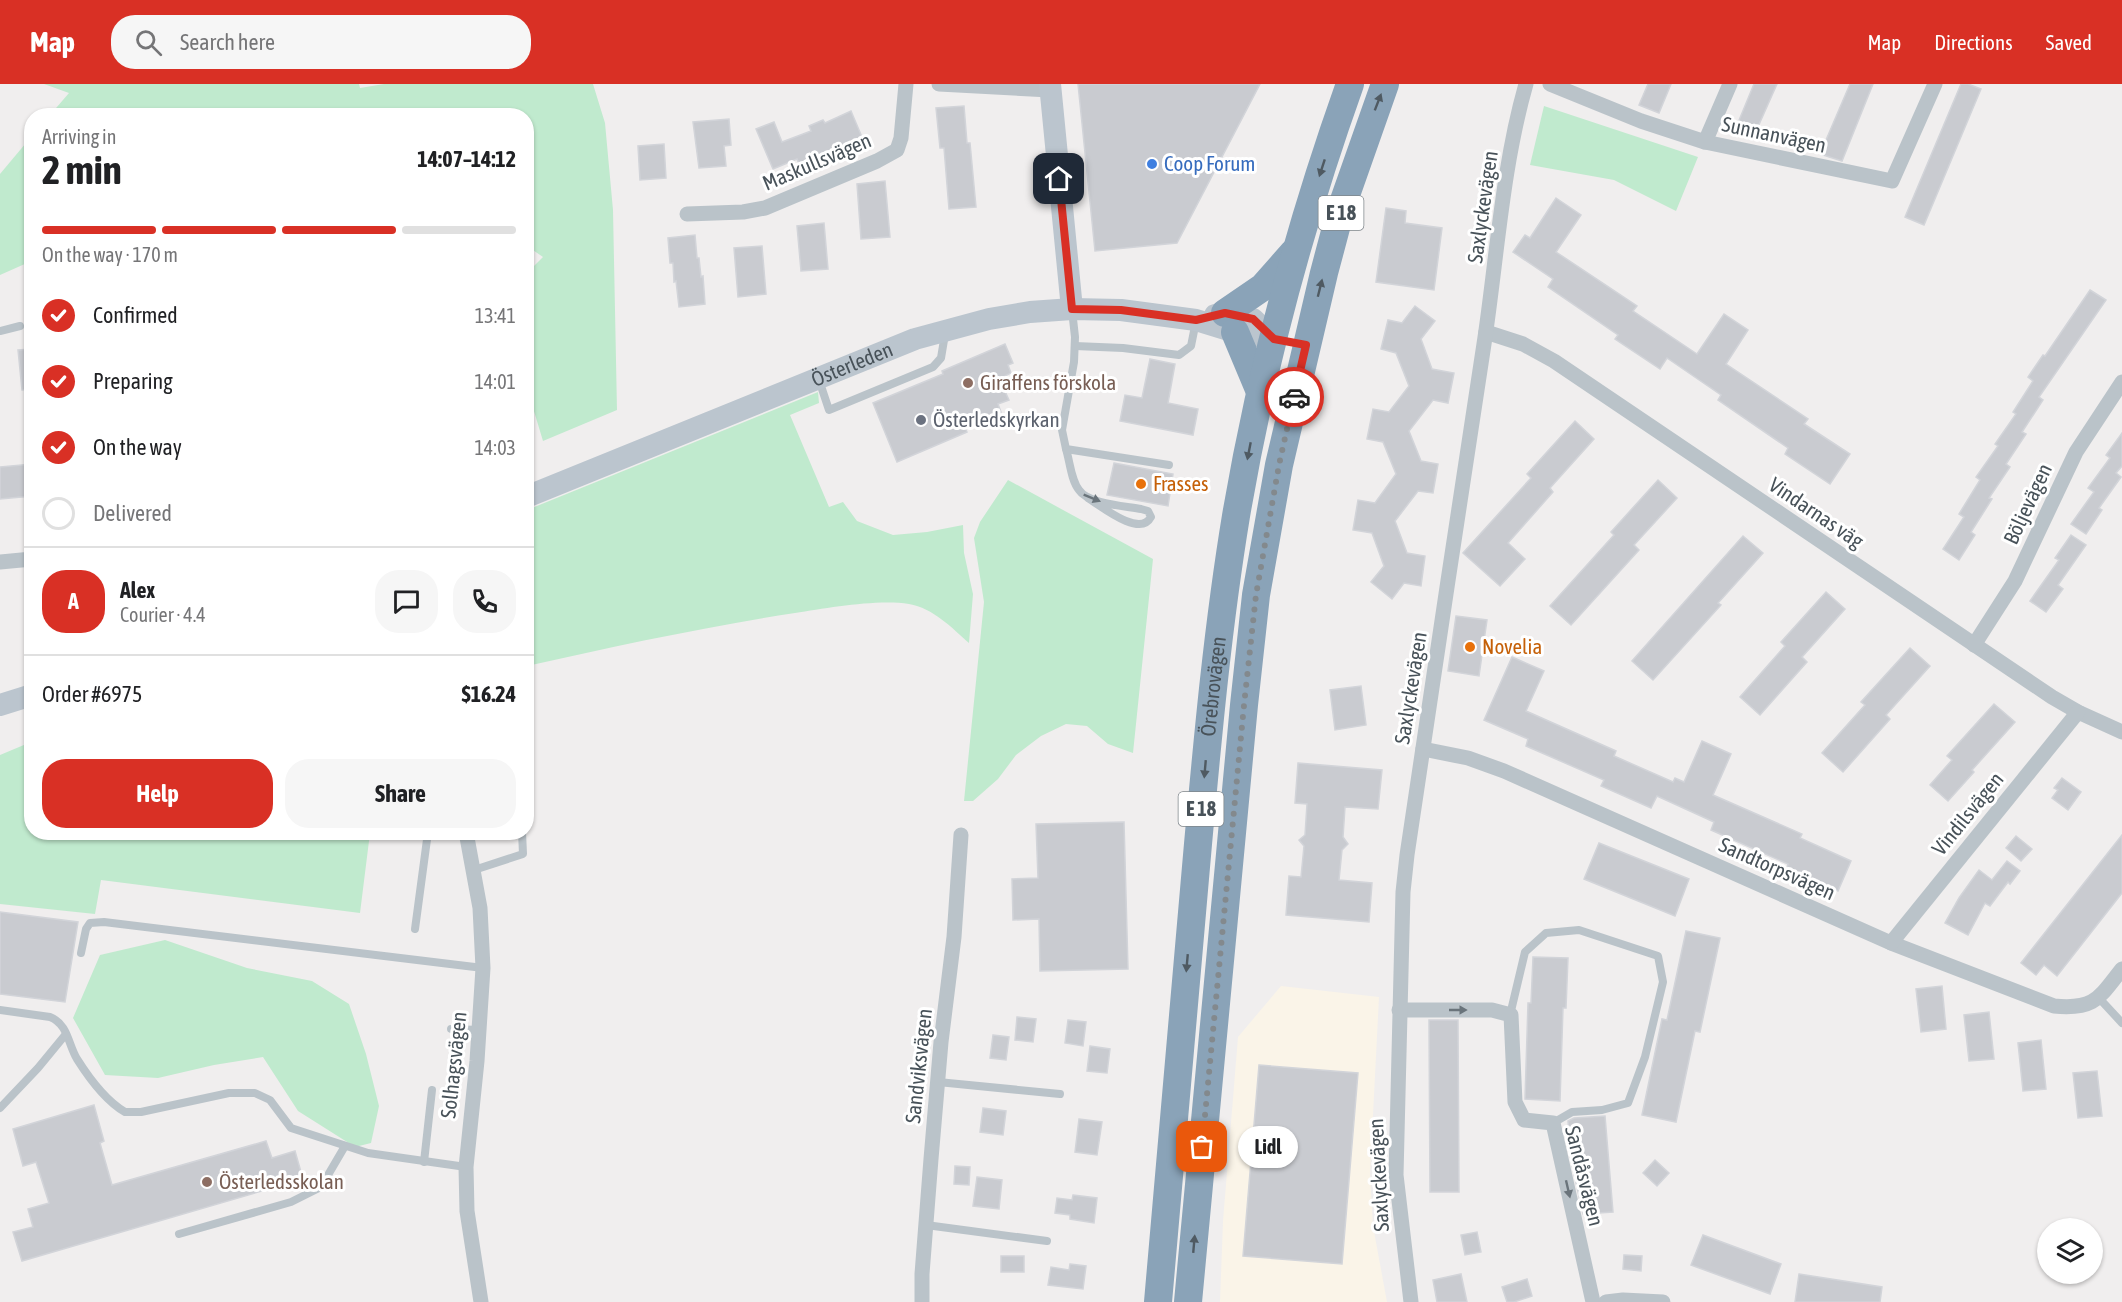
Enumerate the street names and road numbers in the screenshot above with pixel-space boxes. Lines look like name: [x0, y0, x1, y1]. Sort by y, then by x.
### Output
street label: Sunnanvägen: [1720, 111, 1828, 157]
street label: Maskullsvägen: [759, 127, 875, 195]
street label: Saxlyckevägen: [1462, 149, 1502, 265]
road number: E 18: [1318, 196, 1364, 230]
street label: Österleden: [807, 336, 896, 391]
street label: Böljevägen: [1998, 459, 2056, 548]
street label: Vindarnas väg: [1765, 472, 1868, 553]
street label: Saxlyckevägen: [1389, 630, 1431, 746]
street label: Örebrovägen: [1195, 635, 1230, 738]
street label: Vindilsvägen: [1927, 767, 2008, 860]
road number: E 18: [1178, 792, 1224, 826]
street label: Sandtorpsvägen: [1716, 832, 1839, 904]
street label: Sandviksvägen: [900, 1007, 936, 1125]
street label: Solhagsvägen: [435, 1010, 471, 1119]
street label: Saxlyckevägen: [1363, 1118, 1393, 1232]
street label: Sandåsvägen: [1561, 1123, 1609, 1228]

